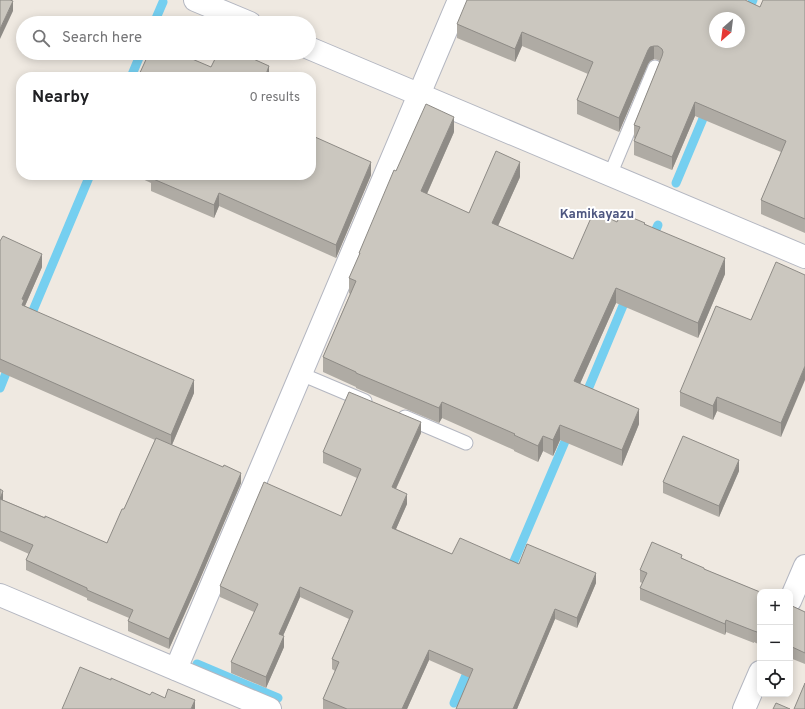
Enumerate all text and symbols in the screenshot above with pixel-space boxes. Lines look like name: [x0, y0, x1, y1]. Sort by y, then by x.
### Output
north arrow: [709, 12, 745, 48]
search box: [16, 16, 316, 60]
icon: search: [30, 27, 52, 49]
text: Search here: [62, 29, 142, 48]
text: Nearby: [32, 87, 89, 109]
text: 0 results: [249, 90, 300, 106]
district label: Kamikayazu: [560, 207, 634, 223]
map controls: [757, 589, 793, 697]
button: +: [757, 589, 793, 625]
button: −: [757, 625, 793, 661]
button: locate: [757, 661, 793, 697]

